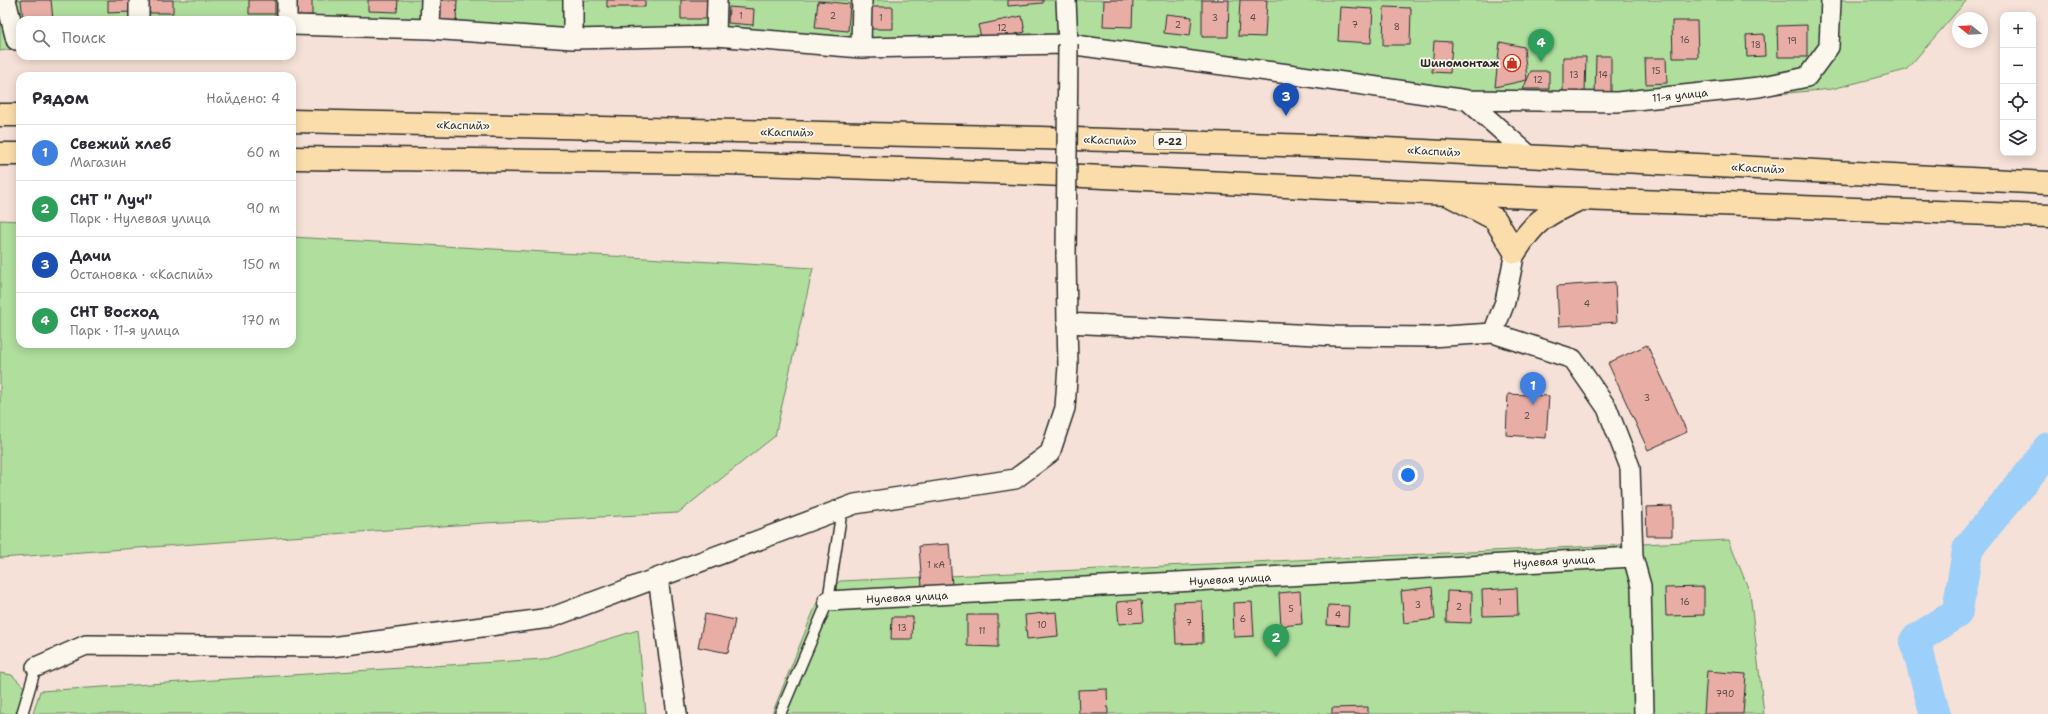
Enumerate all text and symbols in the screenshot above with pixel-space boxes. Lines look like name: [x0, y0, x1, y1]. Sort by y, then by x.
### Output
house number: 1: [739, 10, 743, 22]
house number: 2: [830, 10, 836, 22]
house number: 1: [879, 12, 883, 24]
house number: 3: [1212, 12, 1218, 24]
house number: 4: [1250, 12, 1256, 24]
north arrow: [1952, 12, 1988, 48]
map controls: [2000, 12, 2036, 156]
button: +: [2000, 12, 2036, 48]
search box: [16, 16, 296, 60]
house number: 2: [1175, 19, 1181, 31]
house number: 7: [1352, 19, 1358, 31]
house number: 8: [1394, 21, 1400, 33]
house number: 12: [997, 22, 1007, 34]
icon: search: [30, 27, 52, 49]
text: Поиск: [62, 28, 106, 48]
pin: 4: [1528, 29, 1554, 62]
house number: 16: [1680, 34, 1690, 46]
house number: 19: [1787, 35, 1797, 47]
house number: 18: [1751, 39, 1761, 51]
button: −: [2000, 48, 2036, 84]
shop icon: Шиномонтаж: [1502, 53, 1522, 73]
place label: Шиномонтаж: [1420, 56, 1500, 71]
house number: 15: [1651, 65, 1661, 77]
house number: 13: [1569, 69, 1579, 81]
house number: 14: [1598, 69, 1608, 81]
house number: 12: [1533, 74, 1543, 86]
pin: 3: [1273, 83, 1299, 116]
button: locate: [2000, 84, 2036, 120]
street label: 11-я улица: [1651, 85, 1709, 106]
text: Рядом: [32, 87, 89, 109]
text: Найдено: 4: [206, 90, 280, 107]
street label: «Каспий»: [436, 118, 490, 133]
button: layers: [2000, 120, 2036, 156]
street label: «Каспий»: [760, 125, 814, 140]
street label: «Каспий»: [1083, 132, 1137, 149]
road number: Р-22: [1154, 133, 1186, 149]
text: Свежий хлеб: [70, 134, 171, 154]
street label: «Каспий»: [1407, 143, 1461, 160]
text: 1: [42, 144, 48, 161]
text: 60 m: [247, 144, 280, 161]
text: Магазин: [70, 154, 126, 171]
street label: «Каспий»: [1731, 160, 1785, 177]
text: СНТ " Луч": [70, 190, 152, 210]
text: 2: [40, 200, 50, 217]
text: 90 m: [246, 200, 280, 217]
text: Парк · Нулевая улица: [70, 210, 210, 227]
text: Дачи: [70, 246, 111, 266]
text: 3: [40, 256, 50, 273]
text: 150 m: [242, 256, 280, 273]
text: Остановка · «Каспий»: [70, 266, 213, 283]
house number: 4: [1584, 298, 1590, 310]
text: СНТ Восход: [70, 302, 159, 322]
text: 4: [40, 312, 50, 329]
text: 170 m: [242, 312, 280, 329]
text: Парк · 11-я улица: [70, 322, 180, 339]
pin: 1: [1520, 372, 1546, 405]
house number: 3: [1644, 392, 1650, 404]
house number: 2: [1524, 410, 1530, 422]
your location: [1398, 465, 1418, 485]
street label: Нулевая улица: [1513, 552, 1596, 571]
house number: 1 кА: [927, 559, 945, 571]
street label: Нулевая улица: [1189, 570, 1272, 589]
street label: Нулевая улица: [866, 588, 949, 607]
house number: 1: [1498, 596, 1502, 608]
house number: 16: [1680, 596, 1690, 608]
house number: 3: [1415, 599, 1421, 611]
house number: 2: [1456, 601, 1462, 613]
house number: 5: [1288, 603, 1294, 615]
house number: 8: [1127, 606, 1133, 618]
house number: 4: [1335, 609, 1341, 621]
house number: 6: [1240, 613, 1246, 625]
house number: 7: [1186, 617, 1192, 629]
house number: 10: [1037, 619, 1047, 631]
house number: 13: [897, 622, 907, 634]
pin: 2: [1263, 624, 1289, 657]
house number: 11: [978, 625, 986, 637]
house number: 790: [1716, 688, 1734, 700]

